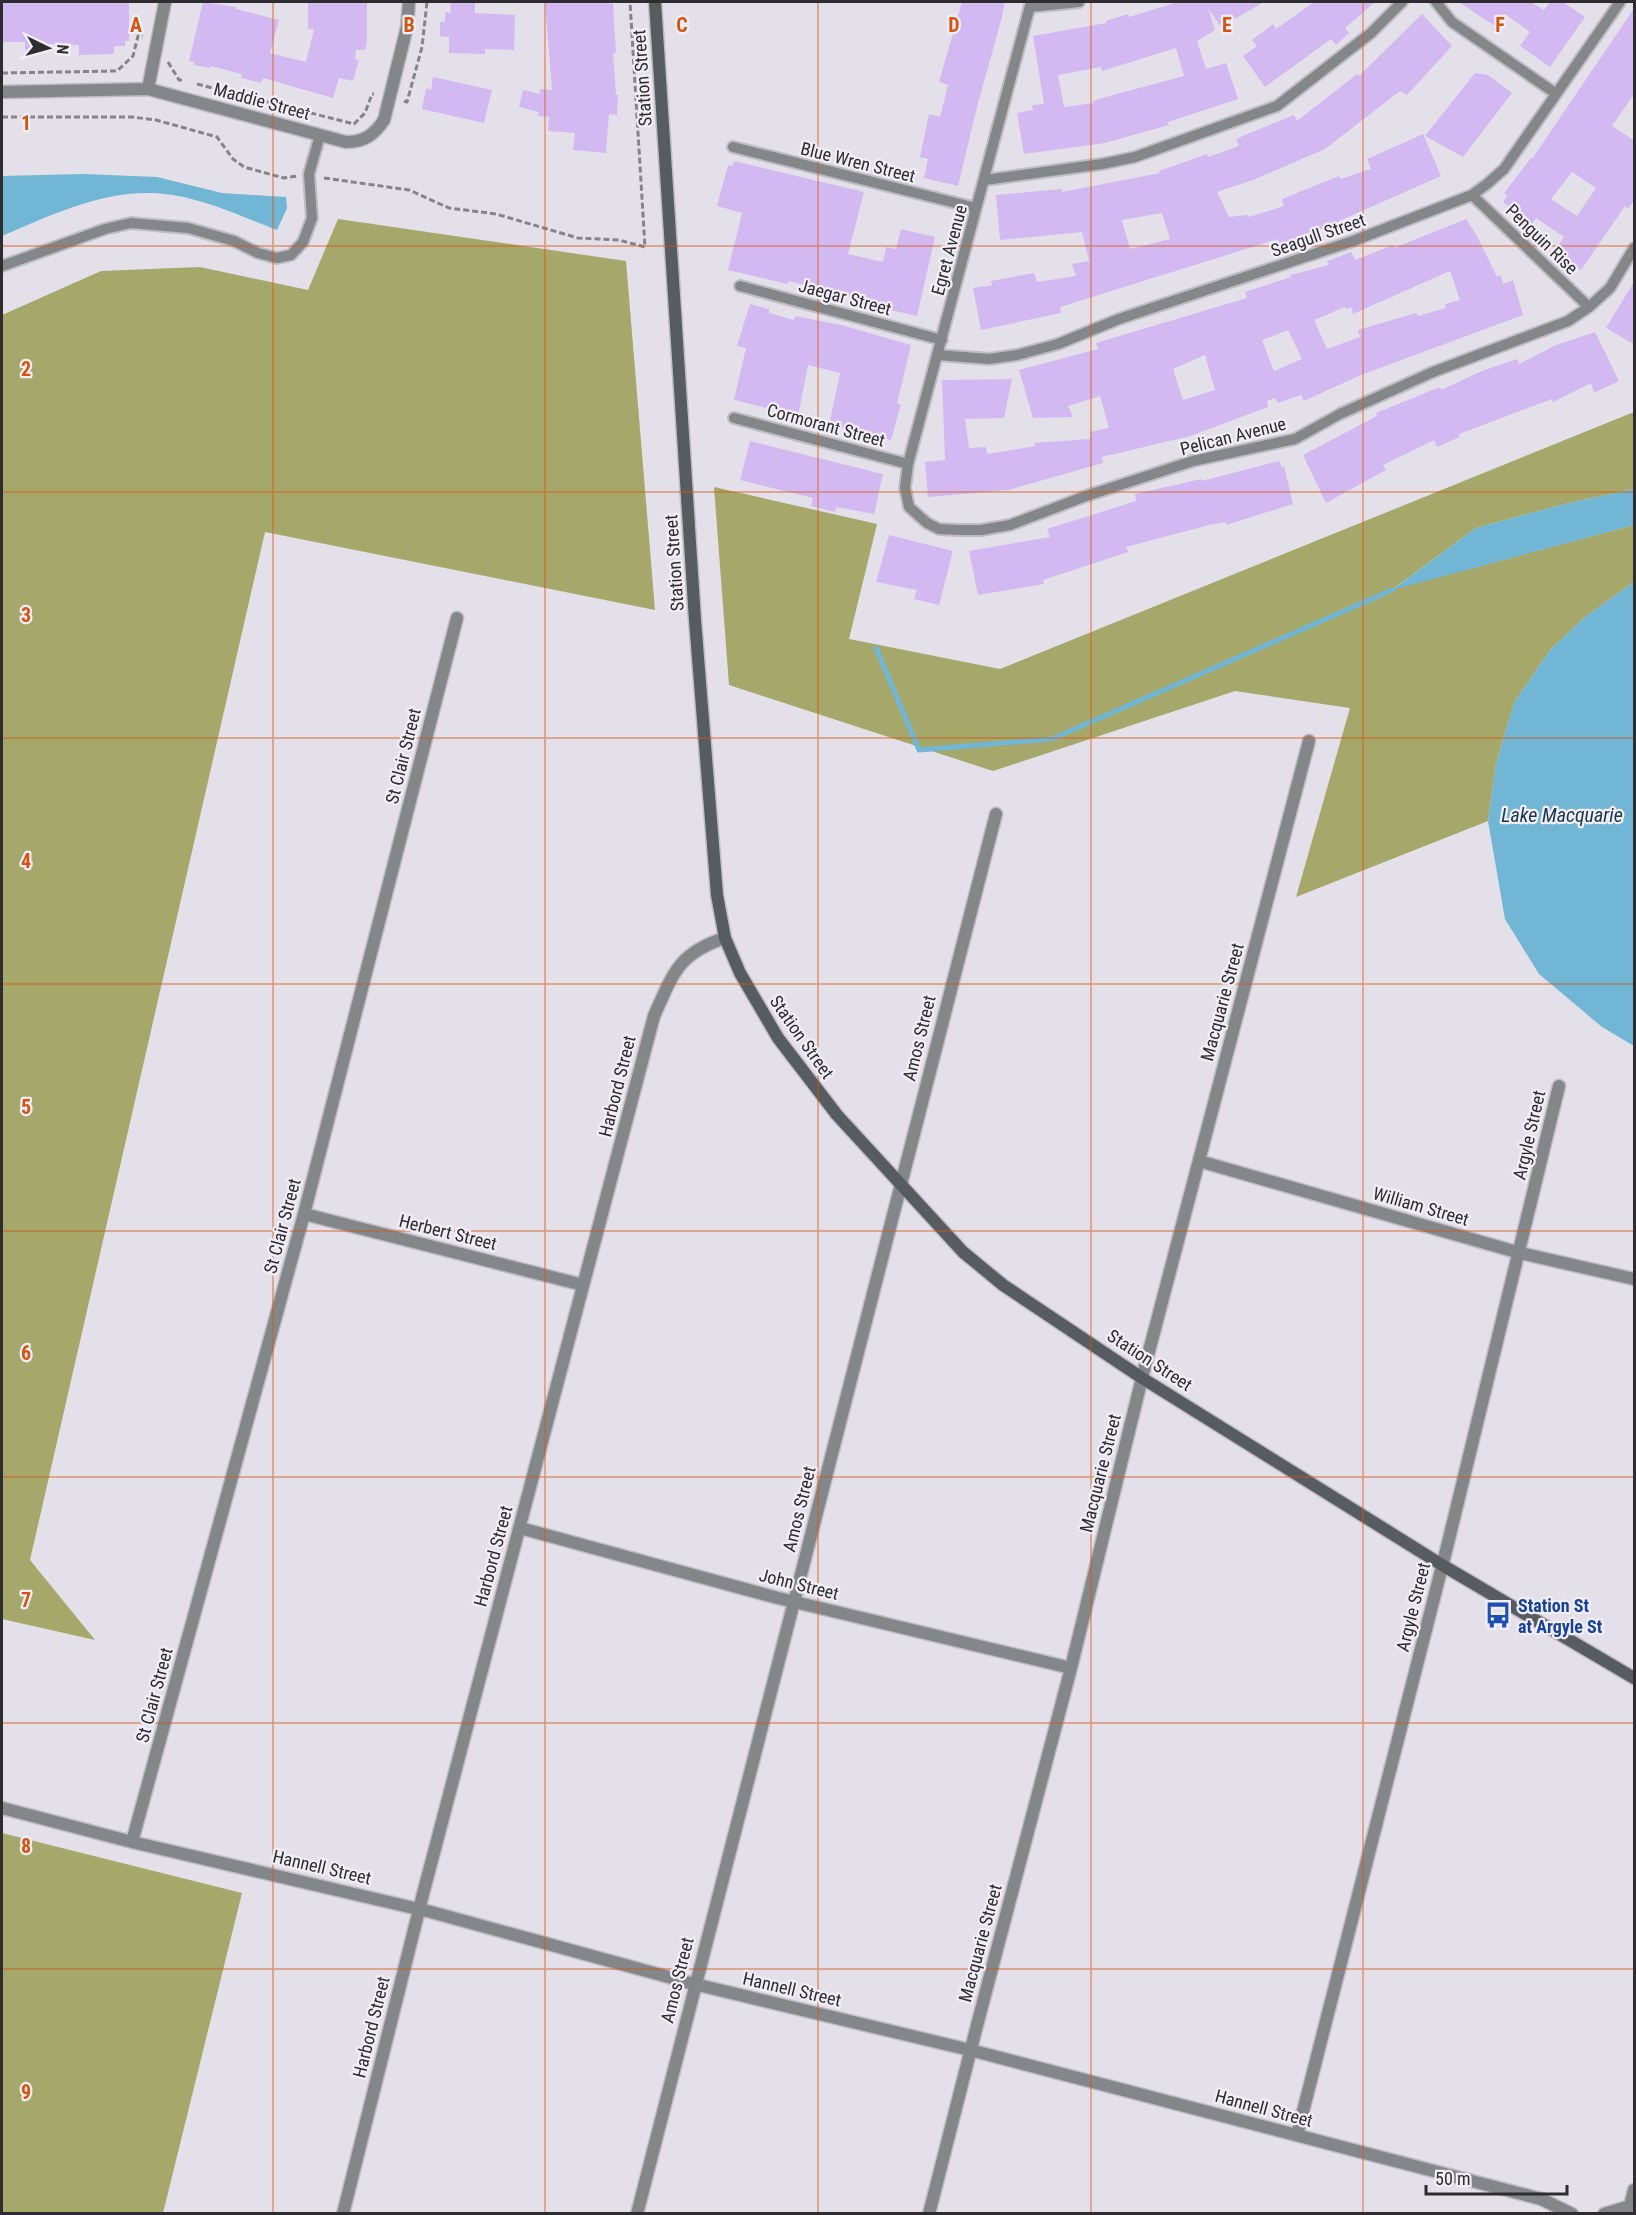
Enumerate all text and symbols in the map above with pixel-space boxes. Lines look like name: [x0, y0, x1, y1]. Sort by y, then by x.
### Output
text: A: [130, 13, 142, 37]
text: B: [403, 13, 415, 37]
text: C: [676, 13, 688, 37]
text: D: [948, 13, 960, 37]
text: E: [1222, 13, 1232, 37]
text: F: [1495, 13, 1505, 37]
north arrow: [18, 18, 78, 78]
street label: Station Street: [628, 29, 656, 127]
text: N: [53, 44, 72, 55]
street label: Maddie Street: [211, 78, 313, 124]
text: 1: [21, 111, 31, 135]
street label: Blue Wren Street: [798, 138, 918, 186]
street label: Penguin Rise: [1502, 200, 1582, 278]
street label: Egret Avenue: [927, 203, 971, 297]
street label: Seagull Street: [1268, 209, 1368, 261]
street label: Jaegar Street: [796, 275, 894, 319]
text: 2: [21, 357, 31, 381]
street label: Cormorant Street: [765, 399, 887, 451]
street label: Pelican Avenue: [1178, 413, 1288, 459]
street label: Station Street: [660, 514, 688, 612]
text: 3: [21, 603, 31, 627]
street label: St Clair Street: [381, 706, 425, 806]
water label: Lake Macquarie: [1501, 803, 1623, 827]
text: 4: [21, 849, 31, 873]
street label: Macquarie Street: [1196, 941, 1248, 1063]
street label: Station Street: [766, 991, 838, 1083]
street label: Amos Street: [898, 993, 940, 1083]
street label: Harbord Street: [594, 1033, 640, 1139]
street label: Argyle Street: [1509, 1088, 1549, 1182]
text: 5: [21, 1095, 31, 1119]
street label: St Clair Street: [259, 1176, 305, 1276]
street label: William Street: [1371, 1182, 1471, 1230]
street label: Herbert Street: [397, 1210, 499, 1254]
street label: Station Street: [1104, 1325, 1196, 1395]
text: 6: [21, 1341, 31, 1365]
street label: Macquarie Street: [1075, 1412, 1125, 1534]
street label: Amos Street: [778, 1464, 820, 1554]
street label: Harbord Street: [469, 1503, 517, 1609]
street label: Argyle Street: [1392, 1560, 1434, 1654]
street label: John Street: [757, 1564, 841, 1604]
text: 7: [21, 1588, 31, 1612]
place label: Station St at Argyle St: [1518, 1595, 1603, 1637]
bus stop icon: Station St at Argyle St: [1483, 1600, 1513, 1630]
street label: St Clair Street: [131, 1645, 177, 1745]
text: 8: [21, 1834, 31, 1858]
street label: Hannell Street: [271, 1845, 373, 1889]
street label: Macquarie Street: [954, 1882, 1006, 2004]
street label: Amos Street: [656, 1935, 698, 2025]
street label: Hannell Street: [741, 1967, 843, 2011]
street label: Harbord Street: [348, 1974, 394, 2080]
text: 9: [21, 2080, 31, 2104]
street label: Hannell Street: [1213, 2085, 1315, 2131]
scale bar: [1426, 2158, 1567, 2196]
text: 50 m: [1435, 2168, 1470, 2189]

